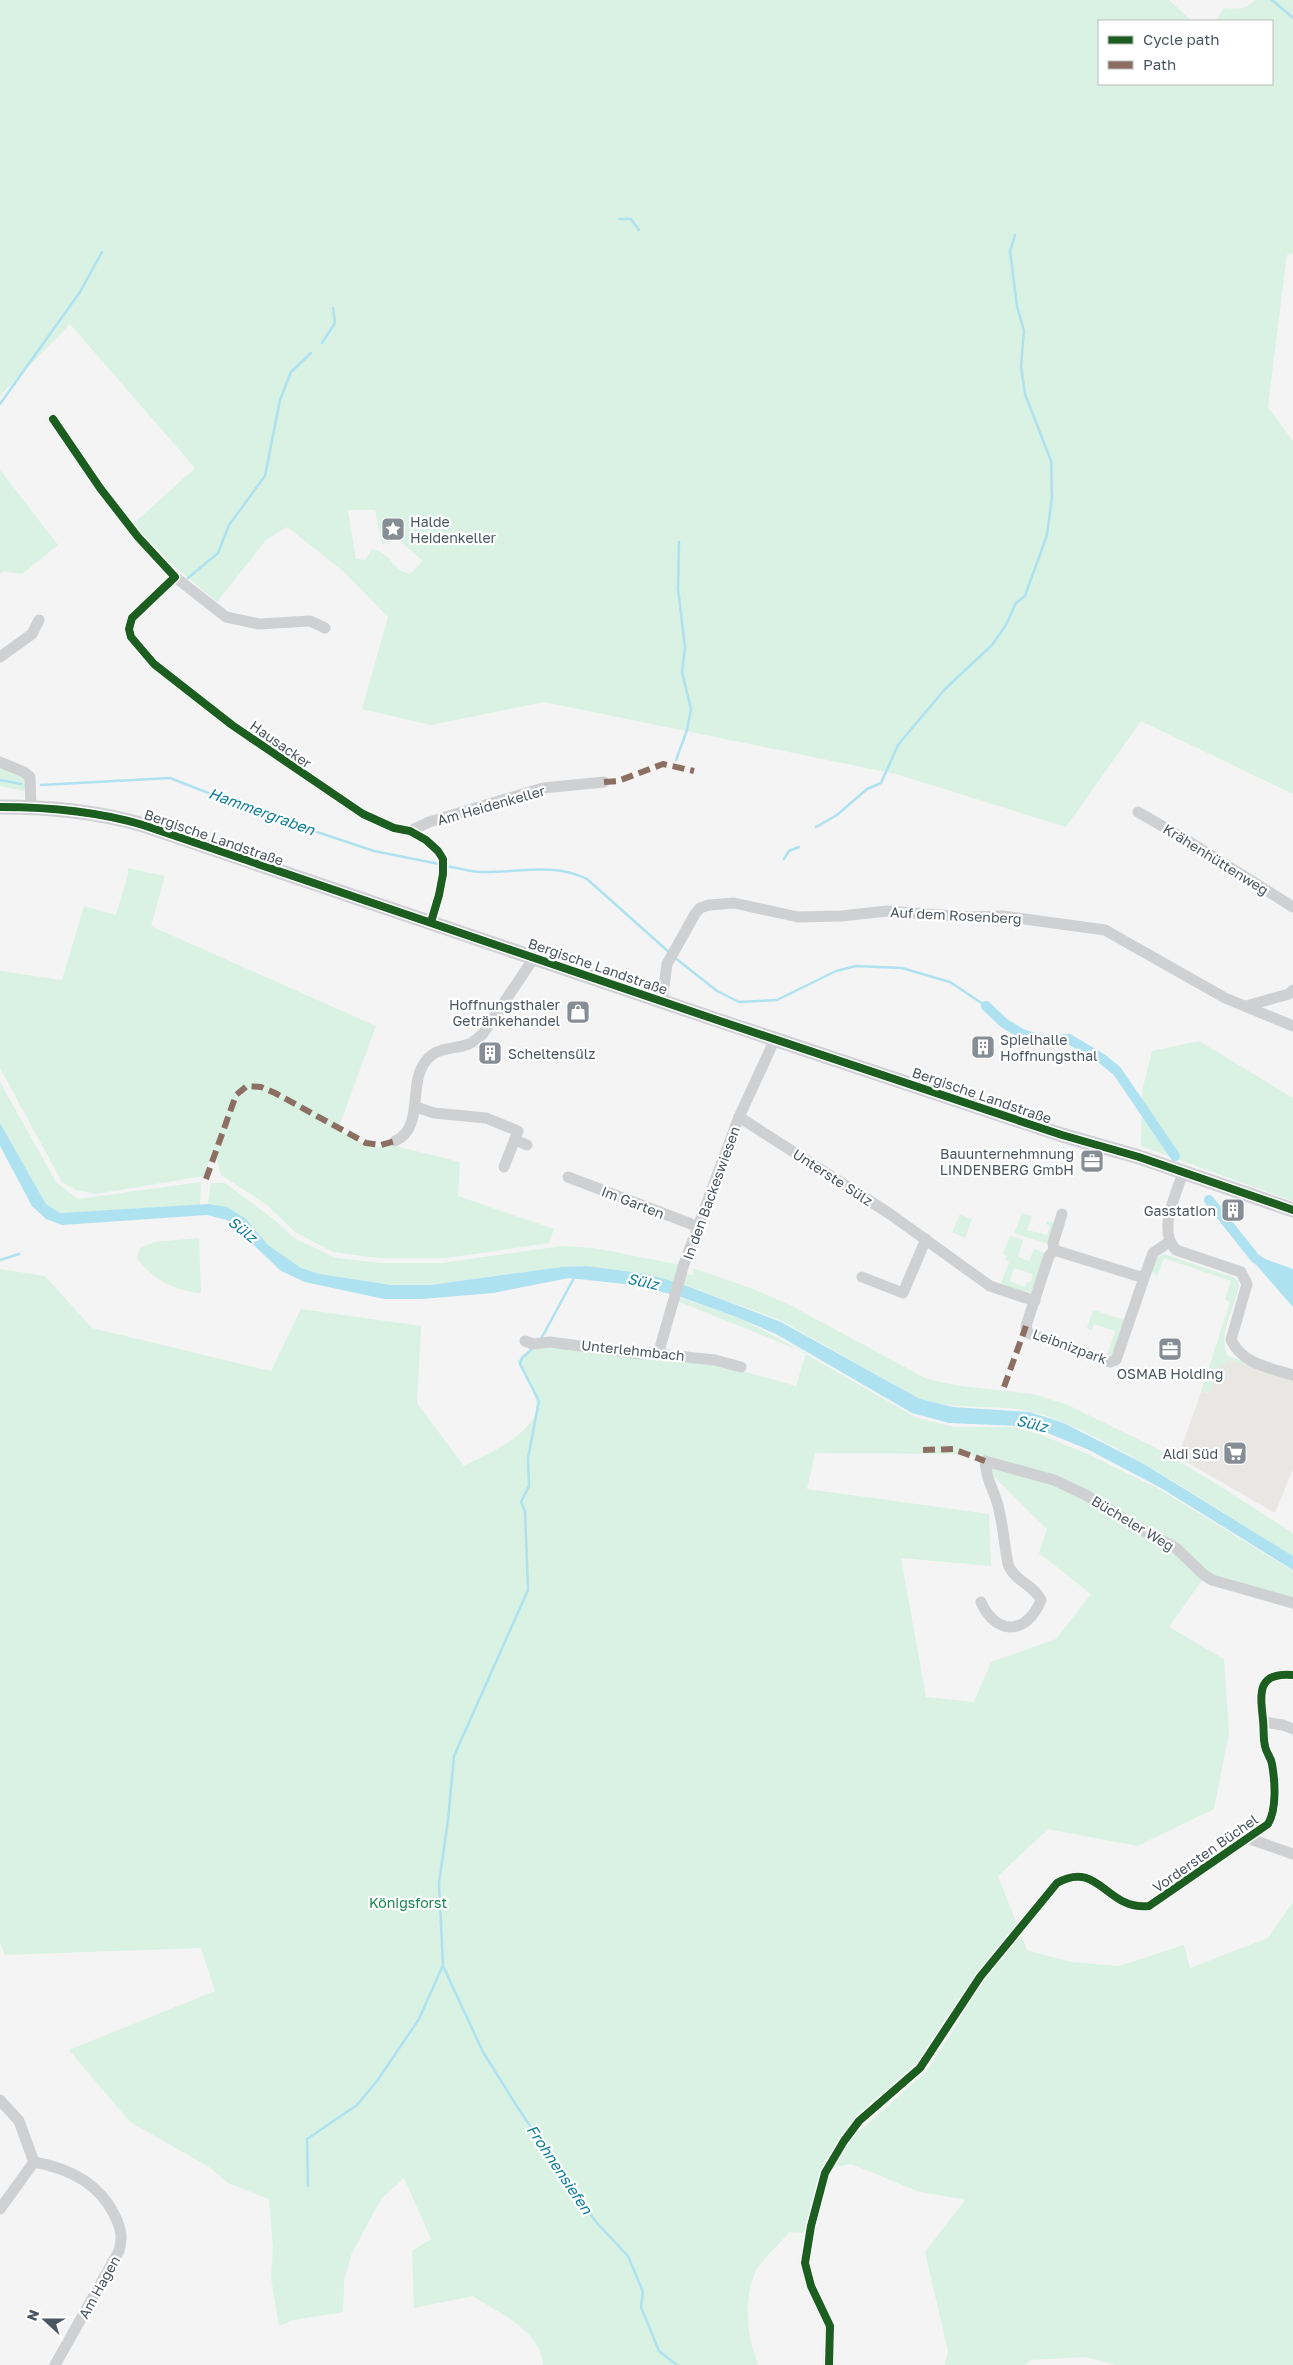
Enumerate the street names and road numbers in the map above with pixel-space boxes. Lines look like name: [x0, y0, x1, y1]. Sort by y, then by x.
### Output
street label: Hausacker: [247, 717, 315, 772]
street label: Am Heidenkeller: [435, 781, 547, 829]
street label: Bergische Landstraße: [142, 805, 286, 869]
street label: Krähenhüttenweg: [1160, 820, 1272, 898]
street label: Auf dem Rosenberg: [890, 903, 1022, 927]
street label: Bergische Landstraße: [526, 934, 670, 998]
street label: Bergische Landstraße: [910, 1063, 1054, 1127]
street label: In den Backeswiesen: [679, 1124, 743, 1262]
street label: Unterste Sülz: [790, 1145, 876, 1209]
street label: Im Garten: [599, 1182, 667, 1222]
street label: Leibnizpark: [1031, 1325, 1110, 1367]
street label: Unterlehmbach: [580, 1336, 686, 1364]
street label: Bücheler Weg: [1089, 1492, 1177, 1554]
street label: Vordersten Büchel: [1149, 1810, 1261, 1896]
street label: Am Hagen: [75, 2253, 123, 2321]

